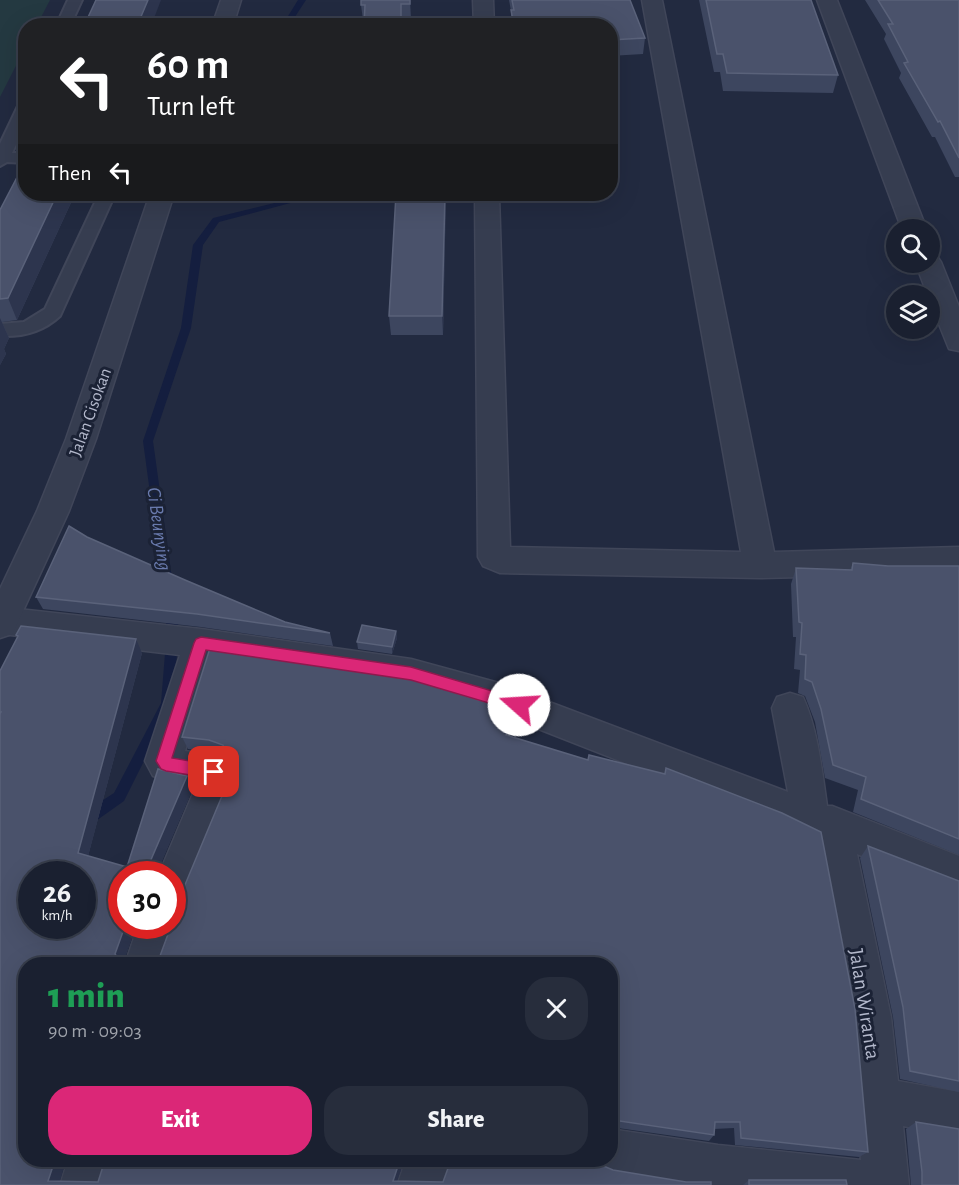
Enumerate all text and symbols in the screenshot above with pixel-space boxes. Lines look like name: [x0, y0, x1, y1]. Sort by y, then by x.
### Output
icon: left: [48, 42, 126, 120]
text: 60 m: [147, 44, 229, 86]
text: Turn left: [147, 93, 235, 120]
icon: left: [104, 156, 137, 189]
text: Then: [48, 162, 92, 184]
map controls: [886, 219, 940, 339]
button: search: [886, 219, 940, 273]
button: layers: [886, 285, 940, 339]
street label: Jalan Cisokan: [67, 366, 115, 459]
water label: Ci Beunying: [143, 486, 175, 572]
position arrow: [487, 673, 551, 737]
pin: [188, 746, 239, 797]
icon: arrive: [197, 755, 230, 788]
speed limit sign: 30: [108, 861, 186, 939]
text: 26: [43, 878, 71, 908]
text: km/h: [42, 908, 72, 923]
street label: Jalan Wiranta: [845, 947, 884, 1061]
button: close: [525, 977, 588, 1040]
text: 1 min: [48, 978, 125, 1014]
text: 90 m · 09:03: [48, 1021, 142, 1041]
button: Exit: [48, 1086, 312, 1155]
button: Share: [324, 1086, 588, 1155]

